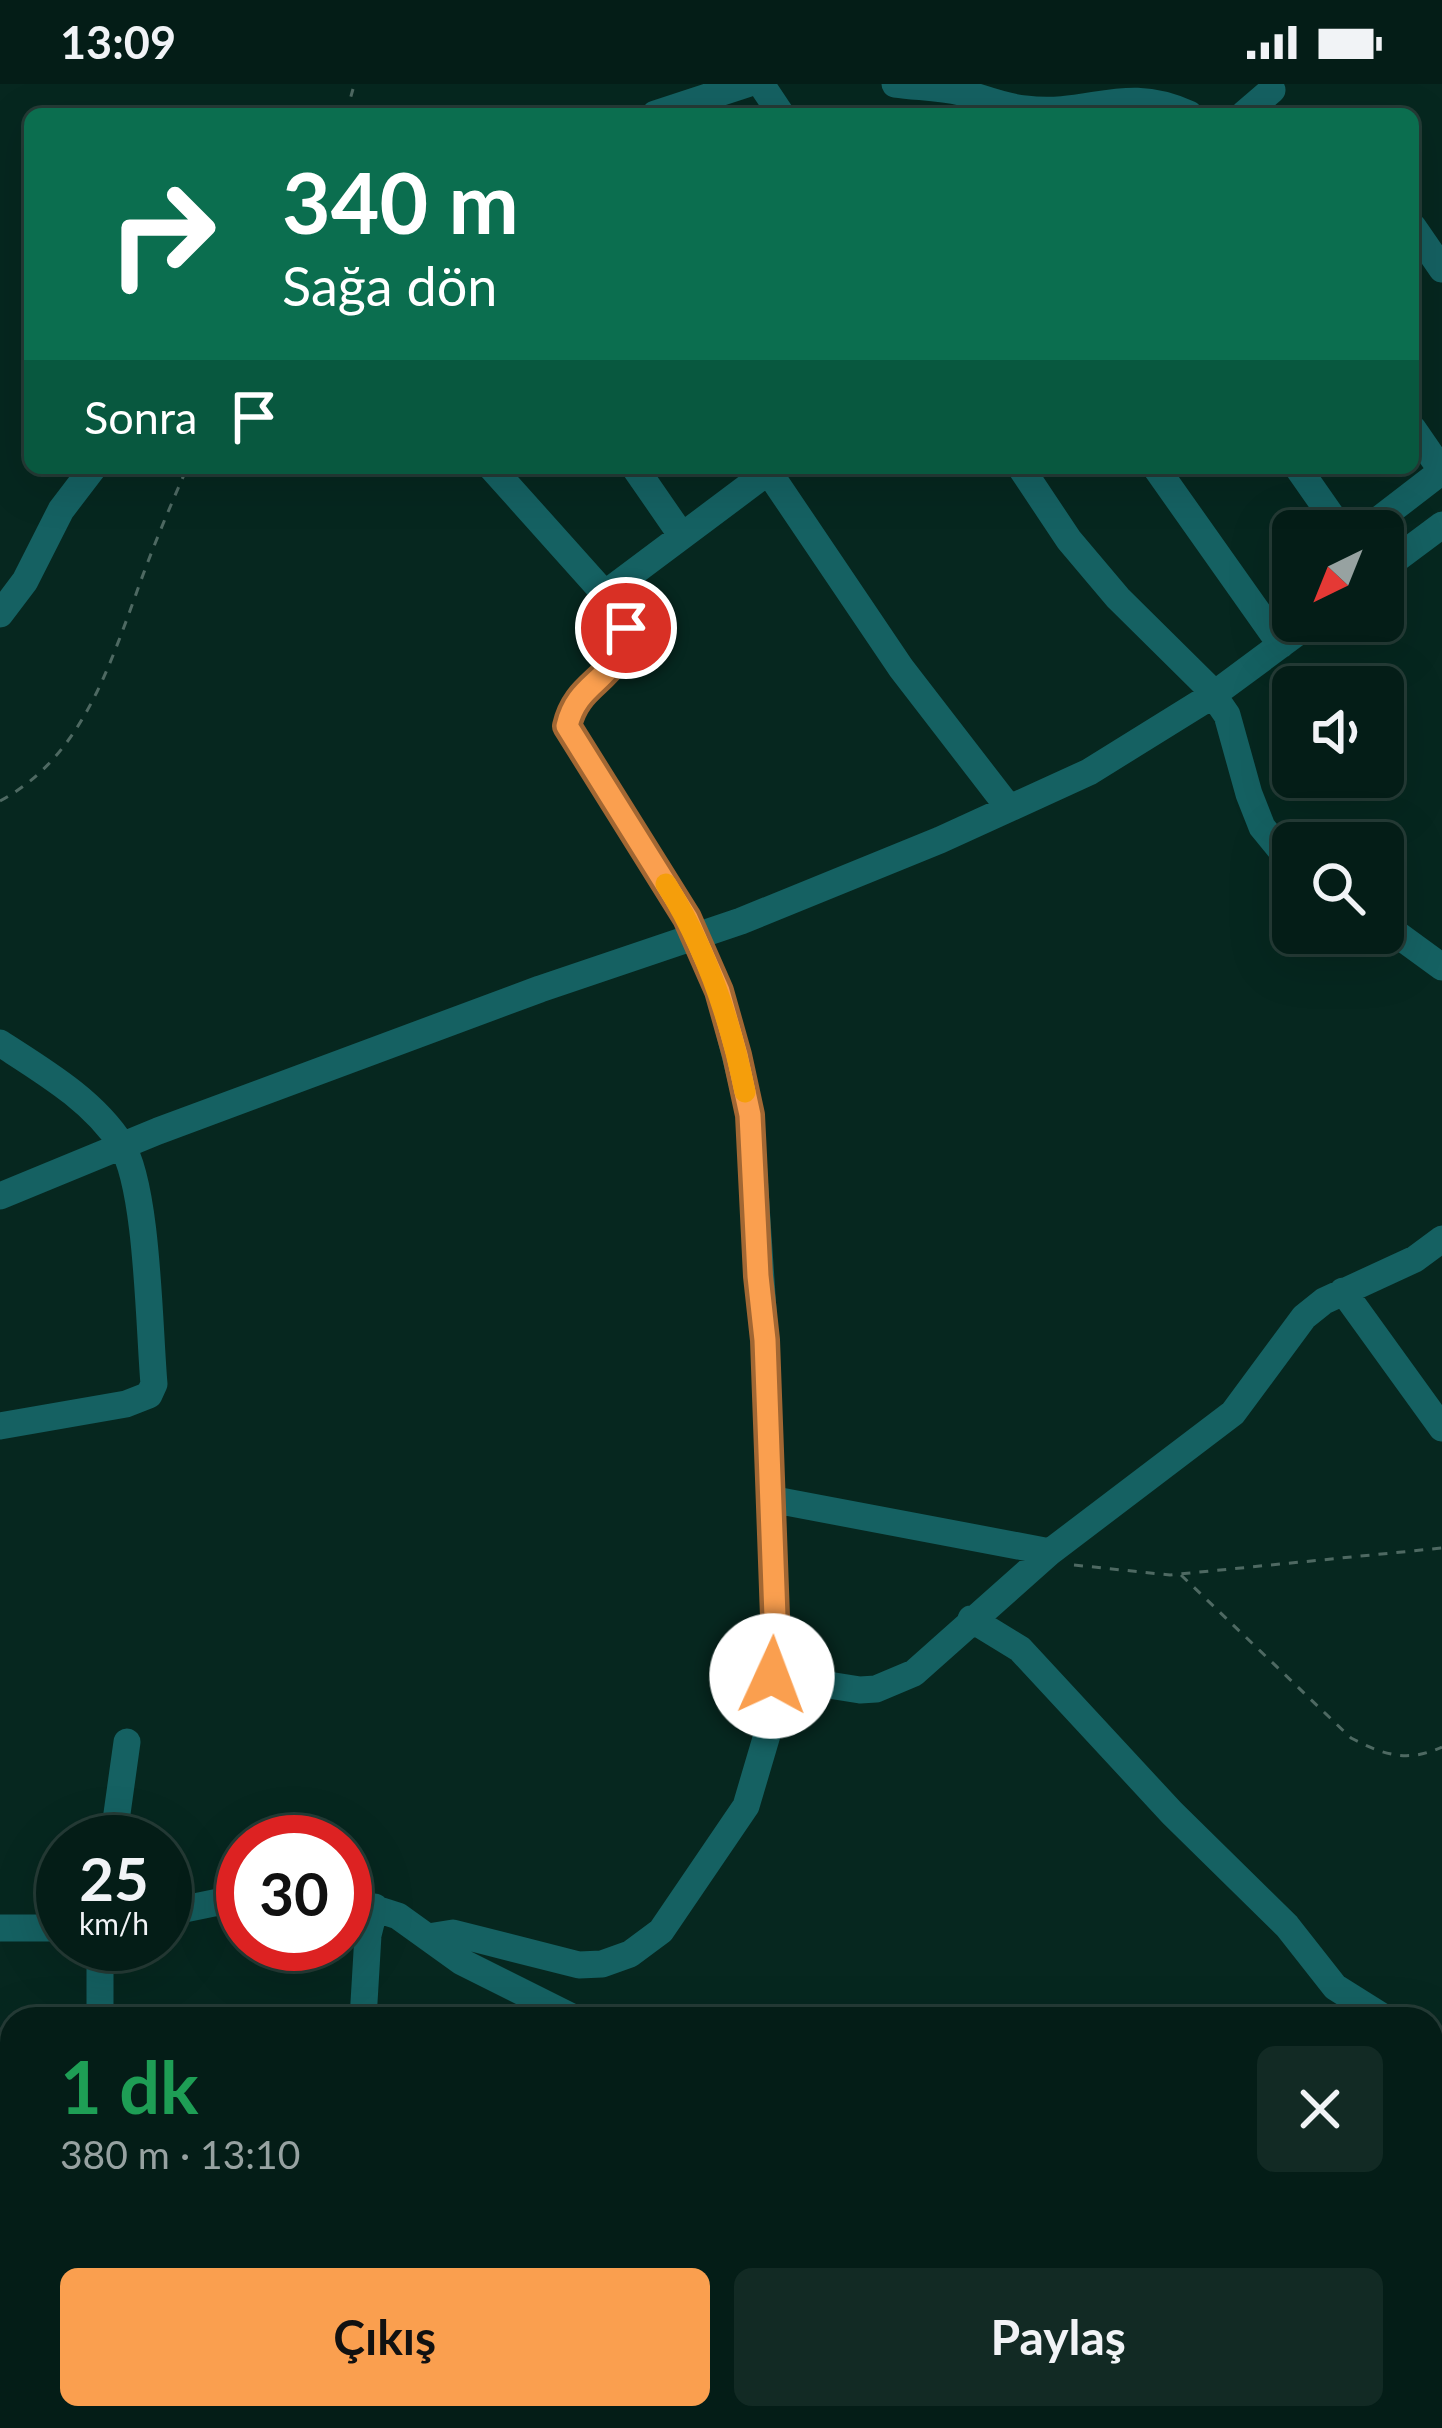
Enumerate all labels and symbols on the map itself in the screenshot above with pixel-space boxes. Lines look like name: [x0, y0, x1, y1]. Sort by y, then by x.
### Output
north arrow: [1272, 510, 1404, 642]
pin: [575, 577, 677, 679]
position arrow: [709, 1613, 835, 1739]
speed limit sign: 30: [216, 1815, 372, 1971]

